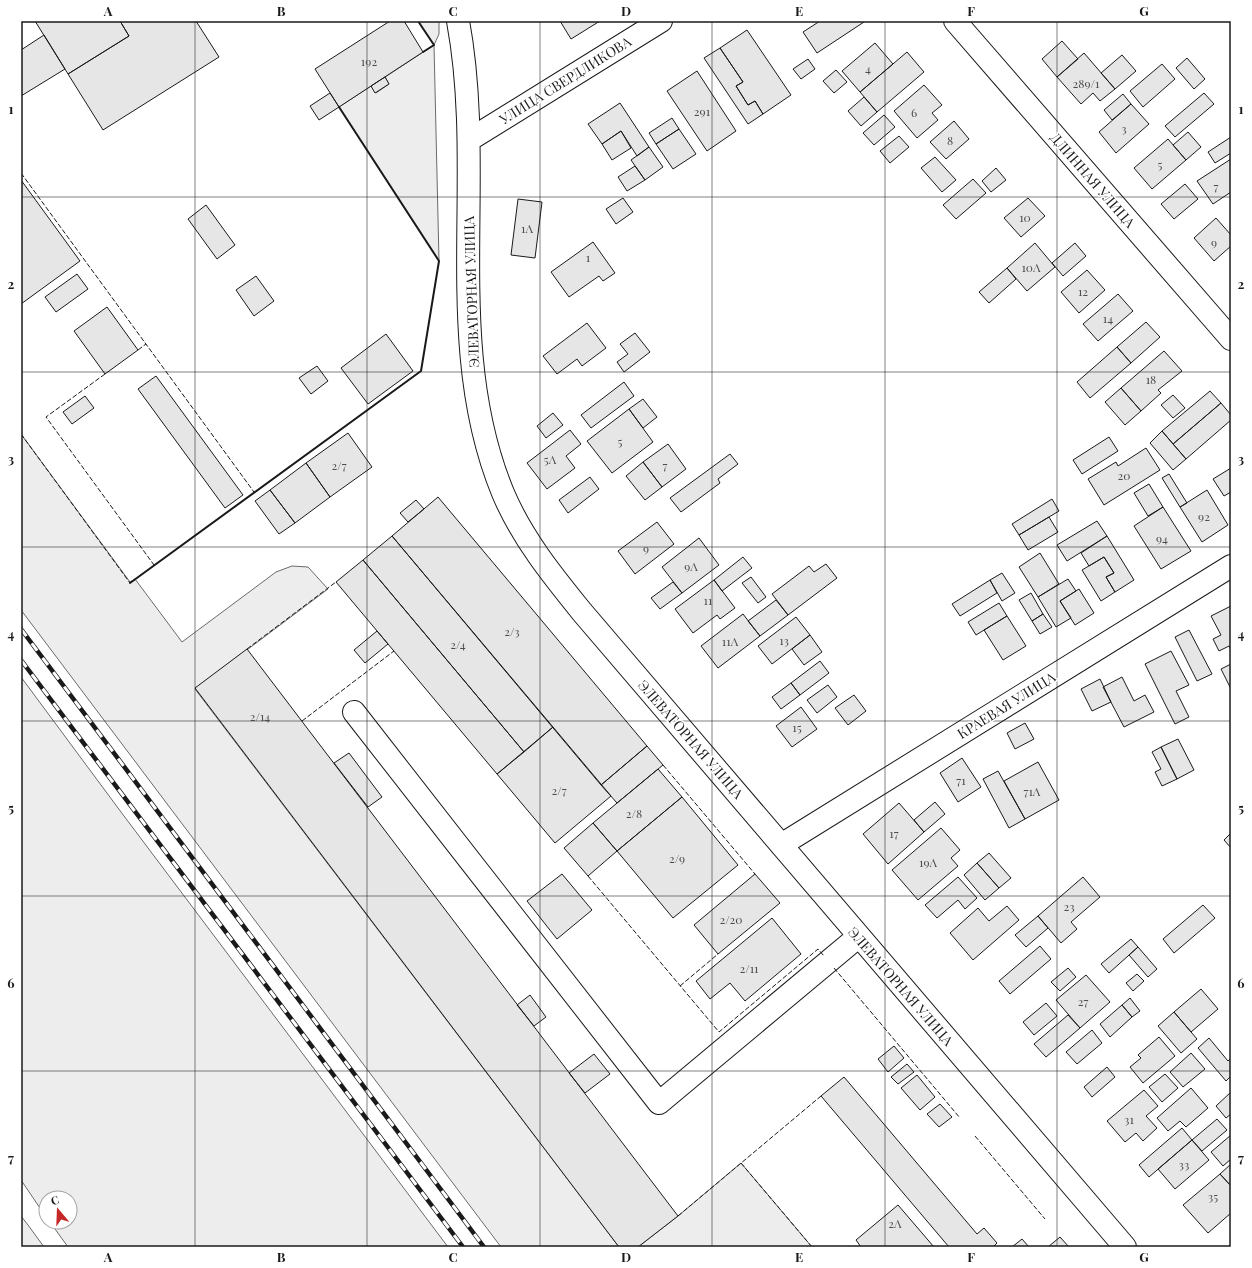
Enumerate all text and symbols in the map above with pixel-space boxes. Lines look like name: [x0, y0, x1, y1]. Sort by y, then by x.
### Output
text: A: [103, 2, 113, 19]
text: B: [277, 2, 286, 19]
text: C: [448, 2, 458, 19]
text: D: [621, 2, 631, 19]
text: E: [795, 2, 803, 19]
text: F: [967, 2, 975, 19]
text: G: [1139, 2, 1149, 19]
street label: УЛИЦА СВЕРДЛИКОВА: [495, 32, 635, 129]
house number: 192: [361, 53, 377, 69]
house number: 4: [865, 60, 871, 76]
house number: 289/1: [1072, 75, 1100, 91]
text: 1: [9, 100, 14, 117]
text: 1: [1239, 100, 1244, 117]
house number: 291: [694, 103, 711, 119]
house number: 6: [911, 104, 917, 120]
house number: 3: [1121, 120, 1127, 136]
street label: ДЛИННАЯ УЛИЦА: [1046, 128, 1140, 232]
house number: 8: [947, 132, 953, 148]
house number: 5: [1158, 156, 1163, 172]
house number: 7: [1214, 178, 1219, 194]
house number: 10: [1019, 209, 1031, 225]
street label: ЭЛЕВАТОРНАЯ УЛИЦА: [459, 216, 483, 368]
house number: 1А: [521, 220, 533, 236]
house number: 9: [1211, 234, 1217, 250]
house number: 1: [586, 249, 591, 265]
house number: 10А: [1021, 259, 1041, 275]
text: 2: [8, 275, 15, 292]
text: 2: [1238, 275, 1245, 292]
house number: 12: [1078, 283, 1088, 299]
house number: 14: [1103, 310, 1113, 326]
house number: 18: [1146, 371, 1156, 387]
house number: 5: [618, 433, 623, 449]
text: 3: [8, 450, 14, 467]
text: 3: [1238, 450, 1244, 467]
house number: 5А: [544, 451, 557, 467]
house number: 2/7: [331, 457, 347, 473]
house number: 7: [663, 457, 668, 473]
house number: 20: [1118, 467, 1130, 483]
house number: 92: [1198, 508, 1210, 524]
house number: 94: [1156, 530, 1168, 546]
house number: 9: [643, 540, 649, 556]
house number: 9А: [684, 558, 698, 574]
house number: 11: [704, 592, 713, 608]
house number: 2/3: [504, 623, 520, 639]
text: 4: [8, 625, 15, 642]
text: 4: [1238, 625, 1245, 642]
house number: 13: [779, 632, 789, 648]
house number: 11А: [722, 633, 739, 649]
house number: 2/4: [450, 636, 466, 652]
street label: КРАЕВАЯ УЛИЦА: [953, 667, 1059, 743]
street label: ЭЛЕВАТОРНАЯ УЛИЦА: [634, 676, 748, 803]
house number: 2/14: [250, 708, 270, 724]
house number: 15: [792, 719, 802, 735]
house number: 71: [956, 772, 966, 788]
house number: 2/7: [551, 782, 567, 798]
house number: 71А: [1024, 783, 1041, 799]
text: 5: [8, 799, 14, 816]
text: 5: [1238, 799, 1244, 816]
house number: 2/8: [626, 805, 642, 821]
house number: 17: [889, 825, 899, 841]
house number: 2/9: [669, 850, 685, 866]
house number: 19А: [919, 854, 937, 870]
house number: 23: [1063, 898, 1075, 914]
house number: 2/20: [720, 911, 742, 927]
street label: ЭЛЕВАТОРНАЯ УЛИЦА: [844, 923, 958, 1050]
house number: 2/11: [739, 960, 759, 976]
text: 6: [7, 974, 15, 991]
text: 6: [1237, 974, 1245, 991]
house number: 27: [1078, 993, 1088, 1009]
house number: 31: [1124, 1111, 1134, 1127]
text: 7: [8, 1149, 14, 1166]
text: 7: [1238, 1149, 1244, 1166]
house number: 33: [1179, 1156, 1189, 1172]
house number: 35: [1208, 1188, 1218, 1204]
north arrow: [38, 1190, 78, 1230]
text: С: [48, 1192, 61, 1208]
house number: 2А: [888, 1215, 902, 1231]
text: A: [103, 1248, 113, 1265]
text: B: [277, 1248, 286, 1265]
text: C: [448, 1248, 458, 1265]
text: D: [621, 1248, 631, 1265]
text: E: [795, 1248, 803, 1265]
text: F: [967, 1248, 975, 1265]
text: G: [1139, 1248, 1149, 1265]

